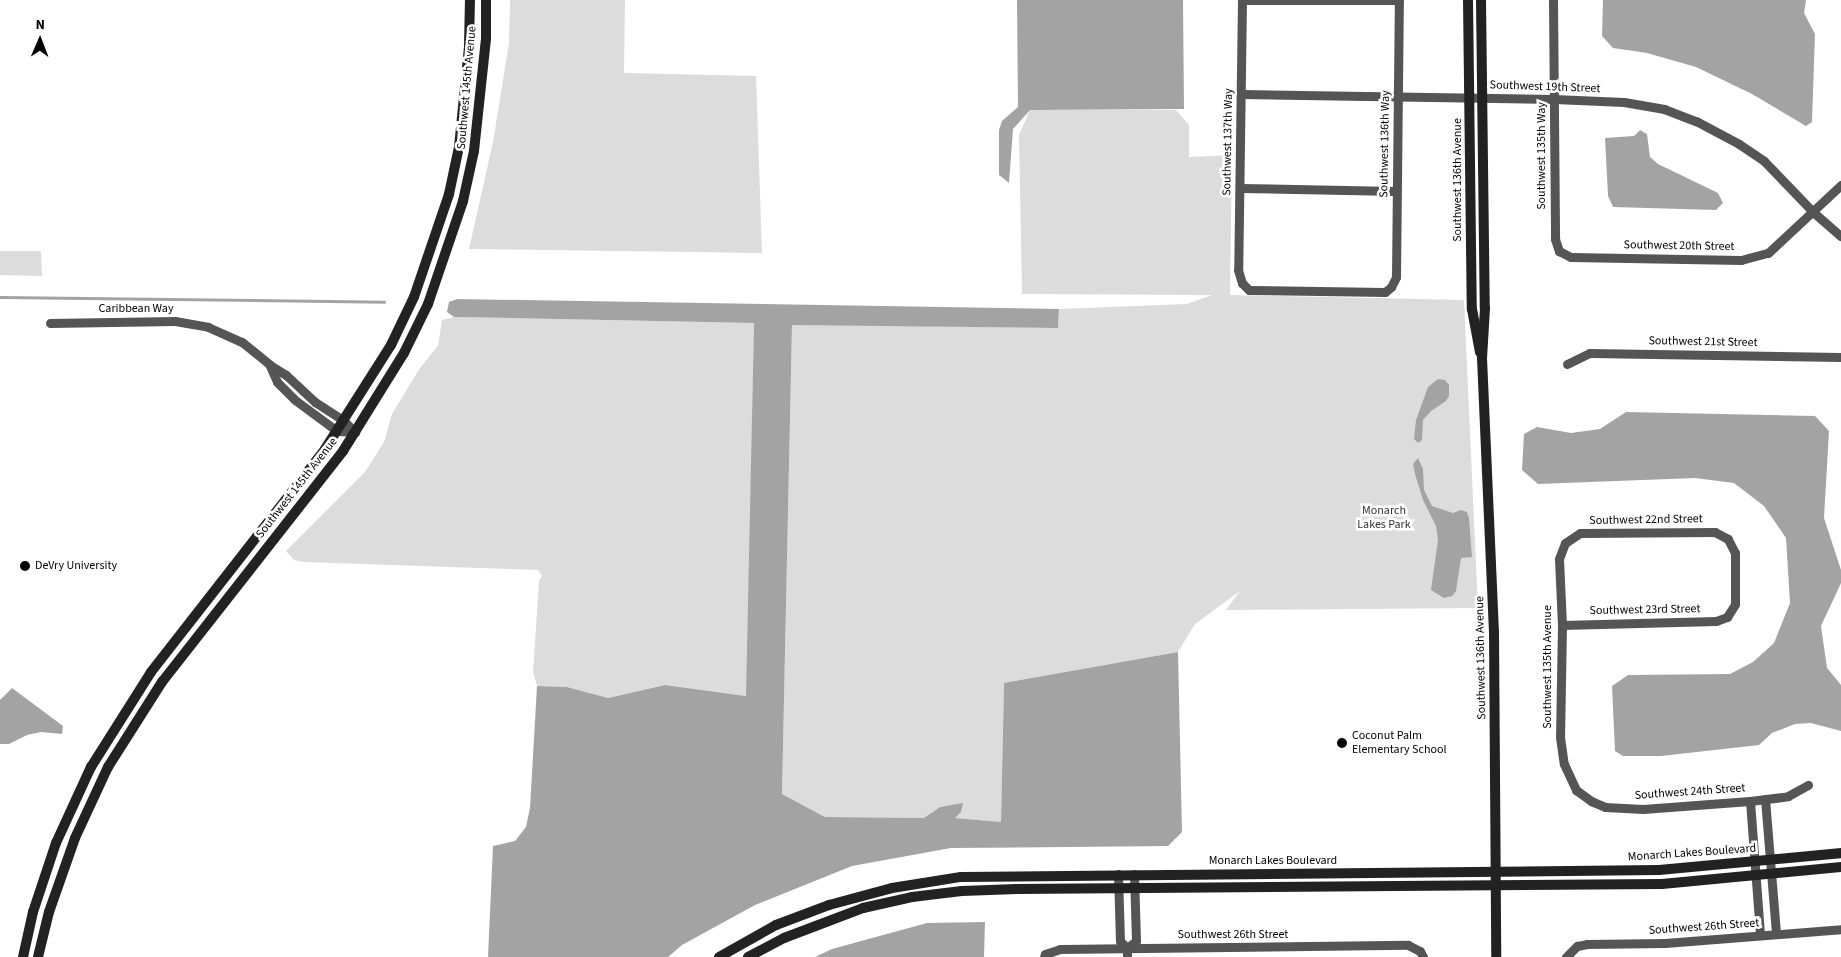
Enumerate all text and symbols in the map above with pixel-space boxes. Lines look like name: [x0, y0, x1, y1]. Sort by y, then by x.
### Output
north arrow: [15, 15, 65, 65]
text: N: [35, 15, 45, 35]
street label: Southwest 145th Avenue: [454, 26, 480, 150]
street label: Southwest 19th Street: [1489, 78, 1601, 96]
street label: Southwest 137th Way: [1220, 88, 1236, 196]
street label: Southwest 136th Way: [1377, 90, 1393, 198]
street label: Southwest 135th Way: [1535, 102, 1549, 210]
street label: Southwest 136th Avenue: [1451, 118, 1465, 242]
street label: Southwest 20th Street: [1623, 238, 1735, 254]
street label: Caribbean Way: [99, 302, 173, 316]
street label: Southwest 21st Street: [1648, 334, 1758, 350]
street label: Southwest 145th Avenue: [253, 435, 341, 541]
park label: Monarch Lakes Park: [1357, 504, 1411, 532]
street label: Southwest 22nd Street: [1589, 512, 1703, 528]
place label: DeVry University: [35, 559, 117, 573]
marker: DeVry University: [19, 560, 31, 572]
street label: Southwest 136th Avenue: [1473, 596, 1489, 720]
street label: Southwest 23rd Street: [1589, 602, 1701, 618]
street label: Southwest 135th Avenue: [1541, 605, 1555, 729]
place label: Coconut Palm Elementary School: [1352, 729, 1447, 757]
marker: Coconut Palm Elementary School: [1336, 737, 1348, 749]
street label: Southwest 24th Street: [1634, 781, 1746, 803]
street label: Monarch Lakes Boulevard: [1627, 841, 1757, 865]
street label: Monarch Lakes Boulevard: [1209, 854, 1337, 868]
street label: Southwest 26th Street: [1648, 916, 1760, 938]
street label: Southwest 26th Street: [1178, 928, 1288, 942]

